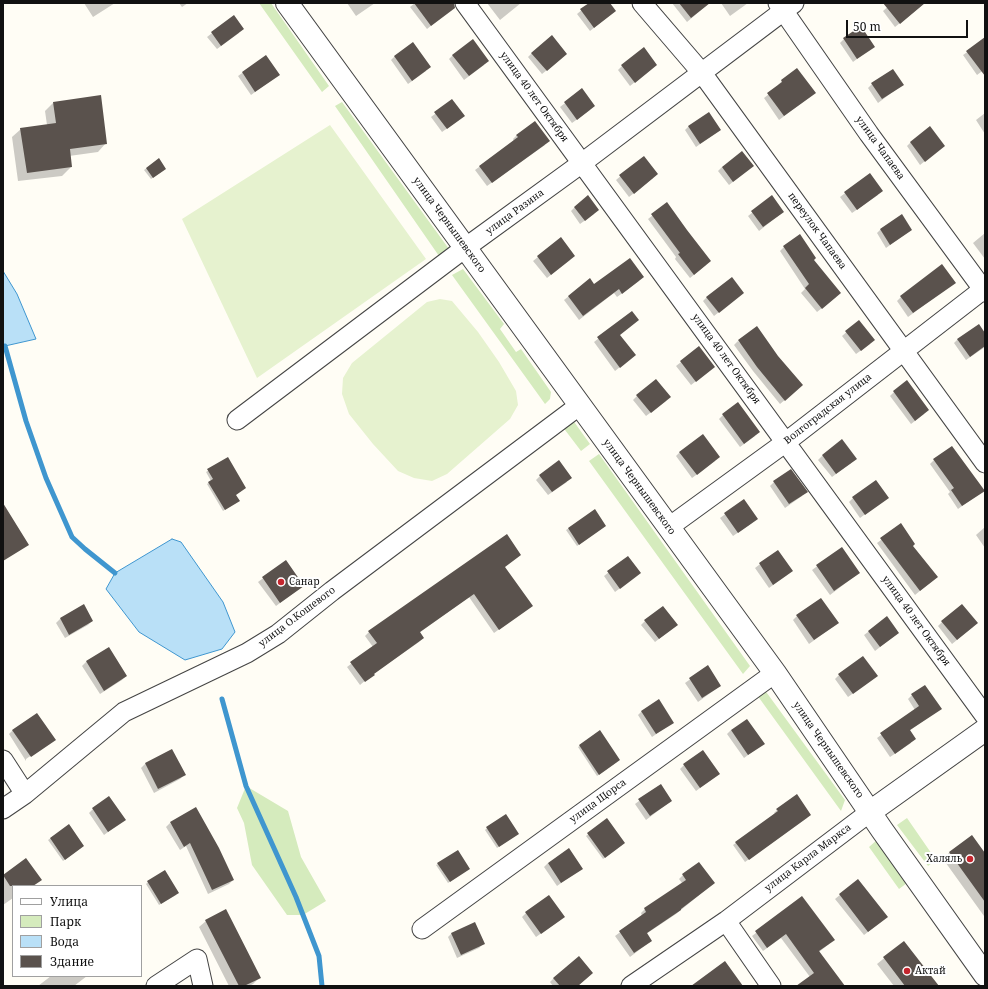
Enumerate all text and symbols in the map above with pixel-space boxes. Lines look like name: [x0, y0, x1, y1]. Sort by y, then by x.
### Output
scale bar: [848, 12, 970, 38]
text: 50 m: [853, 18, 881, 35]
street label: улица 40 лет Октября: [497, 49, 571, 145]
street label: улица Чапаева: [853, 114, 907, 182]
street label: улица Чернышевского: [410, 175, 488, 275]
street label: улица Разина: [483, 187, 547, 237]
street label: переулок Чапаева: [785, 190, 849, 272]
street label: улица 40 лет Октября: [689, 311, 763, 407]
street label: Волгоградская улица: [782, 371, 874, 447]
street label: улица Чернышевского: [600, 437, 678, 537]
street label: улица 40 лет Октября: [879, 573, 953, 669]
place label: Санар: [289, 576, 320, 588]
marker: Санар: [276, 577, 286, 587]
street label: улица О.Кошевого: [256, 584, 338, 650]
street label: улица Чернышевского: [790, 699, 866, 801]
street label: улица Щорса: [567, 776, 629, 826]
street label: улица Карла Маркса: [762, 822, 854, 894]
place label: Халяль: [926, 853, 962, 865]
marker: Халяль: [965, 854, 975, 864]
legend: [12, 885, 142, 977]
text: Улица: [50, 893, 88, 910]
text: Парк: [50, 913, 81, 930]
text: Вода: [50, 933, 79, 950]
text: Здание: [50, 953, 94, 970]
place label: Актай: [915, 965, 946, 977]
marker: Актай: [902, 966, 912, 976]

